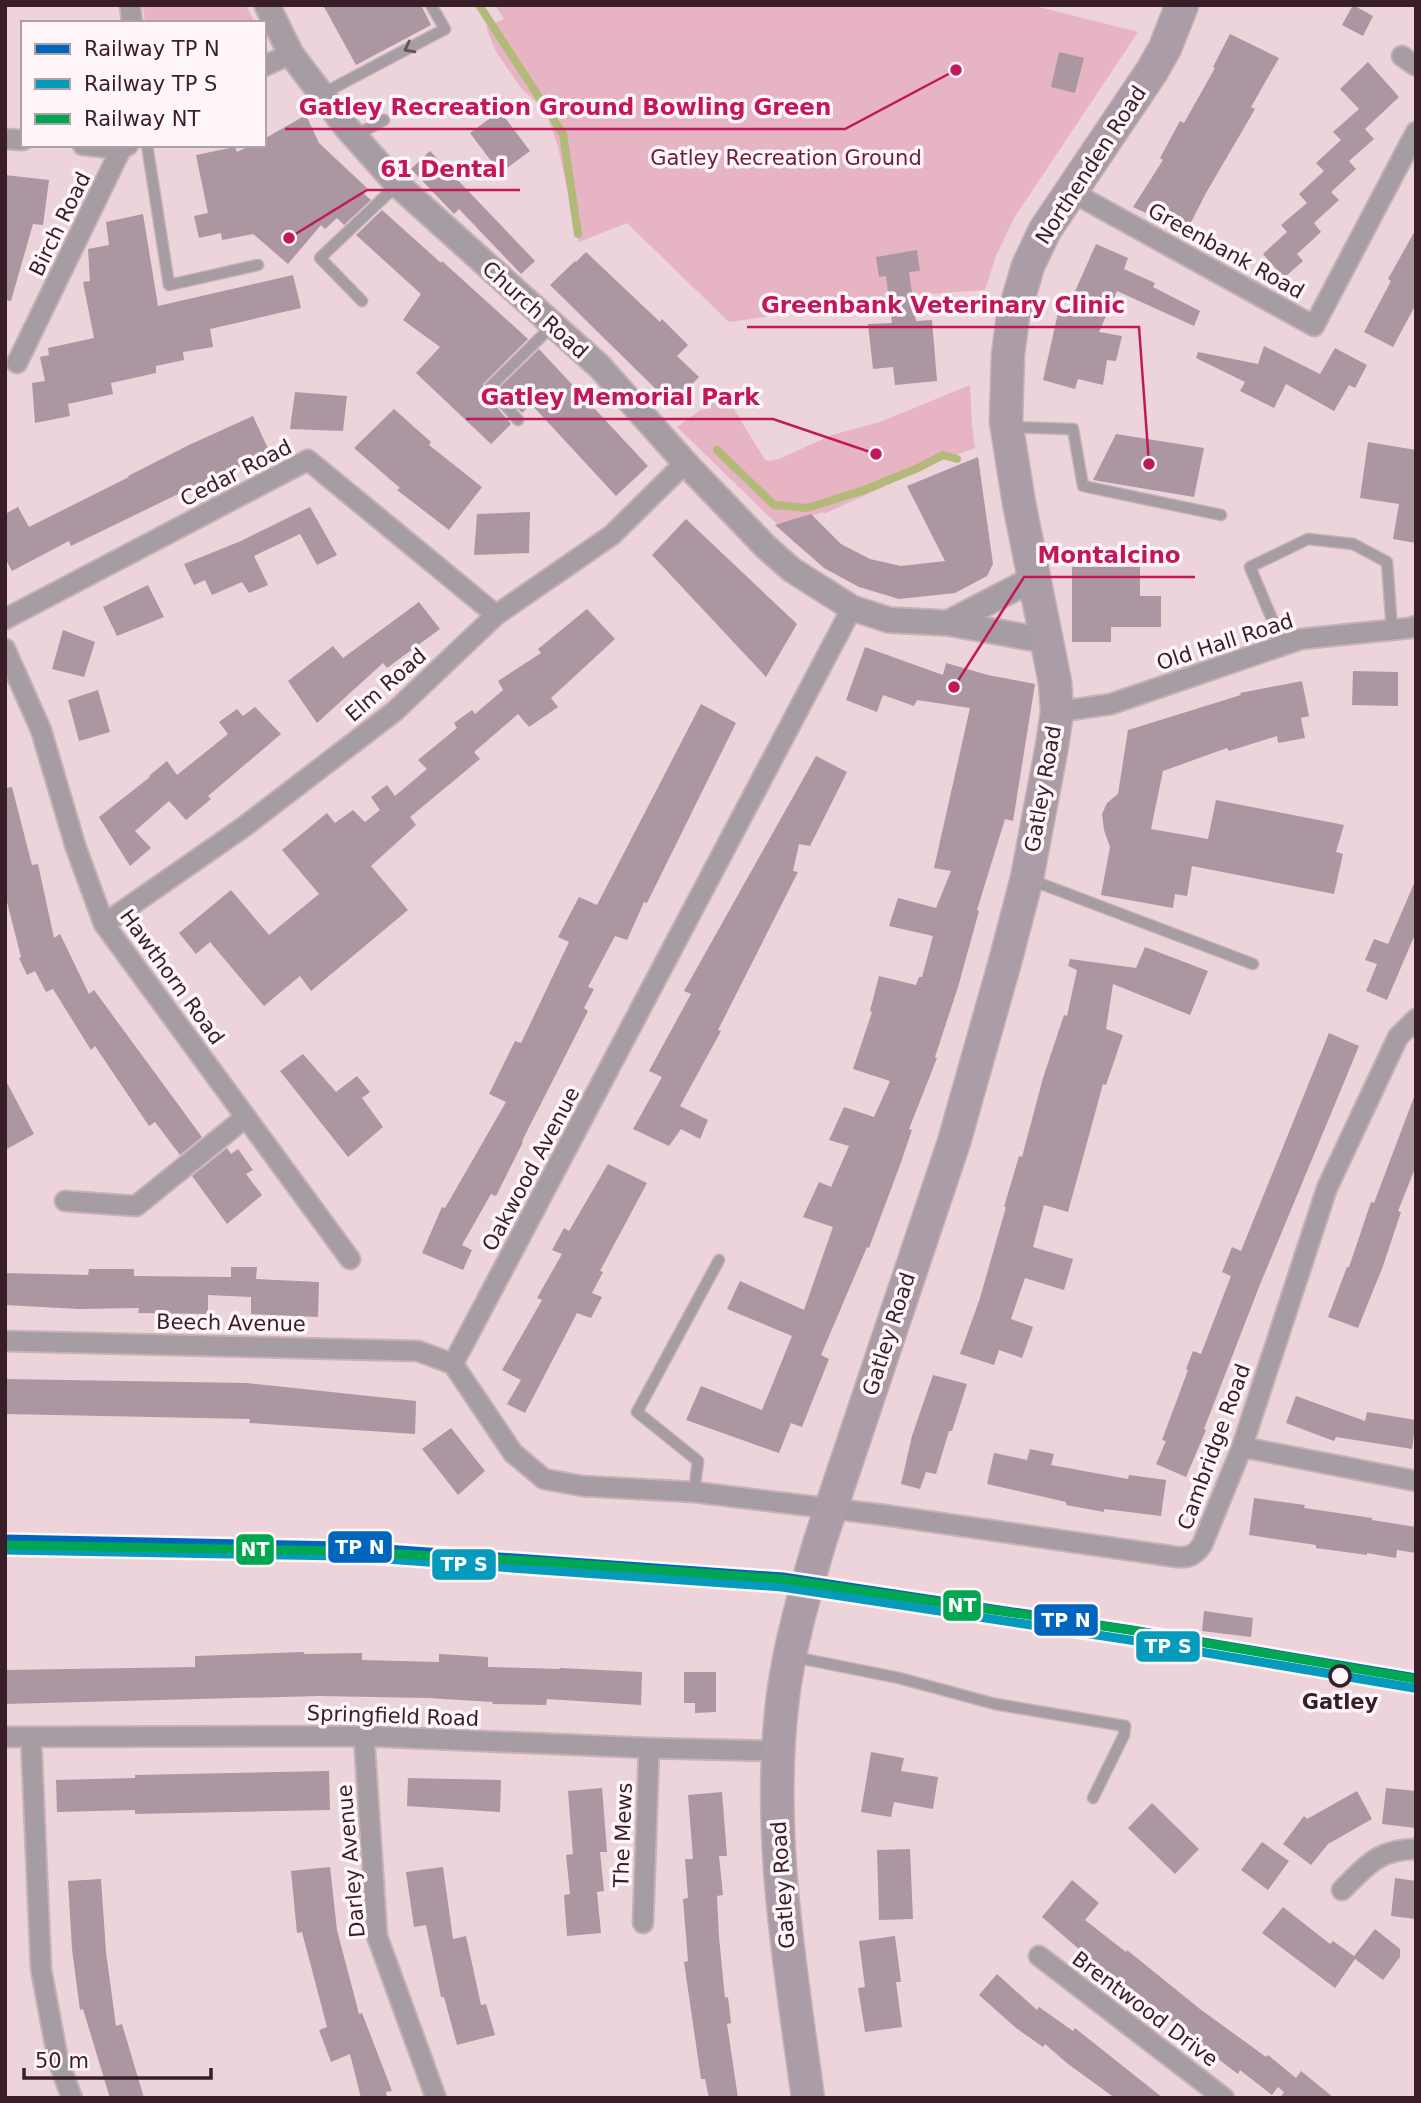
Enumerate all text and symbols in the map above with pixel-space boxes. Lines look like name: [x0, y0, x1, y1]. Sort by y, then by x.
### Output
legend: [21, 21, 266, 147]
text: Railway TP N: [84, 37, 220, 61]
one-way arrow: [404, 40, 416, 54]
text: Railway TP S: [84, 72, 217, 96]
street label: Northenden Road: [1031, 81, 1151, 249]
callout: Gatley Recreation Ground Bowling Green: [285, 85, 845, 129]
text: Gatley Recreation Ground Bowling Green: [299, 94, 831, 120]
text: Railway NT: [84, 107, 201, 131]
callout: 61 Dental: [367, 146, 520, 190]
park label: Gatley Recreation Ground: [650, 146, 922, 170]
text: 61 Dental: [380, 156, 506, 182]
street label: Birch Road: [25, 168, 95, 280]
street label: Greenbank Road: [1144, 198, 1308, 304]
street label: Church Road: [477, 256, 593, 364]
callout: Greenbank Veterinary Clinic: [747, 283, 1139, 327]
text: Greenbank Veterinary Clinic: [761, 292, 1125, 318]
callout: Gatley Memorial Park: [466, 375, 773, 419]
text: Gatley Memorial Park: [480, 384, 760, 410]
street label: Cedar Road: [176, 435, 296, 511]
callout: Montalcino: [1024, 533, 1195, 577]
text: Montalcino: [1037, 542, 1181, 568]
street label: Old Hall Road: [1154, 609, 1296, 675]
street label: Elm Road: [341, 643, 431, 727]
street label: Gatley Road: [1020, 724, 1066, 854]
street label: Hawthorn Road: [115, 905, 229, 1049]
street label: Oakwood Avenue: [478, 1083, 584, 1255]
street label: Gatley Road: [858, 1269, 920, 1399]
street label: Beech Avenue: [156, 1310, 306, 1336]
street label: Cambridge Road: [1173, 1361, 1255, 1533]
line badge: TP N: [327, 1530, 393, 1564]
line badge: NT: [235, 1533, 275, 1566]
text: TP N: [335, 1536, 385, 1558]
text: NT: [241, 1538, 269, 1560]
line badge: TP S: [431, 1548, 497, 1581]
text: TP S: [440, 1553, 488, 1575]
line badge: NT: [942, 1589, 982, 1622]
text: NT: [948, 1594, 976, 1616]
line badge: TP N: [1033, 1603, 1099, 1637]
text: TP N: [1041, 1609, 1091, 1631]
line badge: TP S: [1135, 1630, 1201, 1663]
text: TP S: [1144, 1635, 1192, 1657]
marker: Gatley: [1329, 1665, 1351, 1687]
place label: Gatley: [1302, 1690, 1379, 1714]
street label: Springfield Road: [306, 1701, 480, 1731]
street label: The Mews: [609, 1782, 637, 1889]
street label: Darley Avenue: [332, 1783, 370, 1939]
street label: Gatley Road: [767, 1820, 799, 1950]
street label: Brentwood Drive: [1068, 1946, 1222, 2072]
scale bar: [24, 2036, 212, 2080]
text: 50 m: [35, 2049, 89, 2073]

